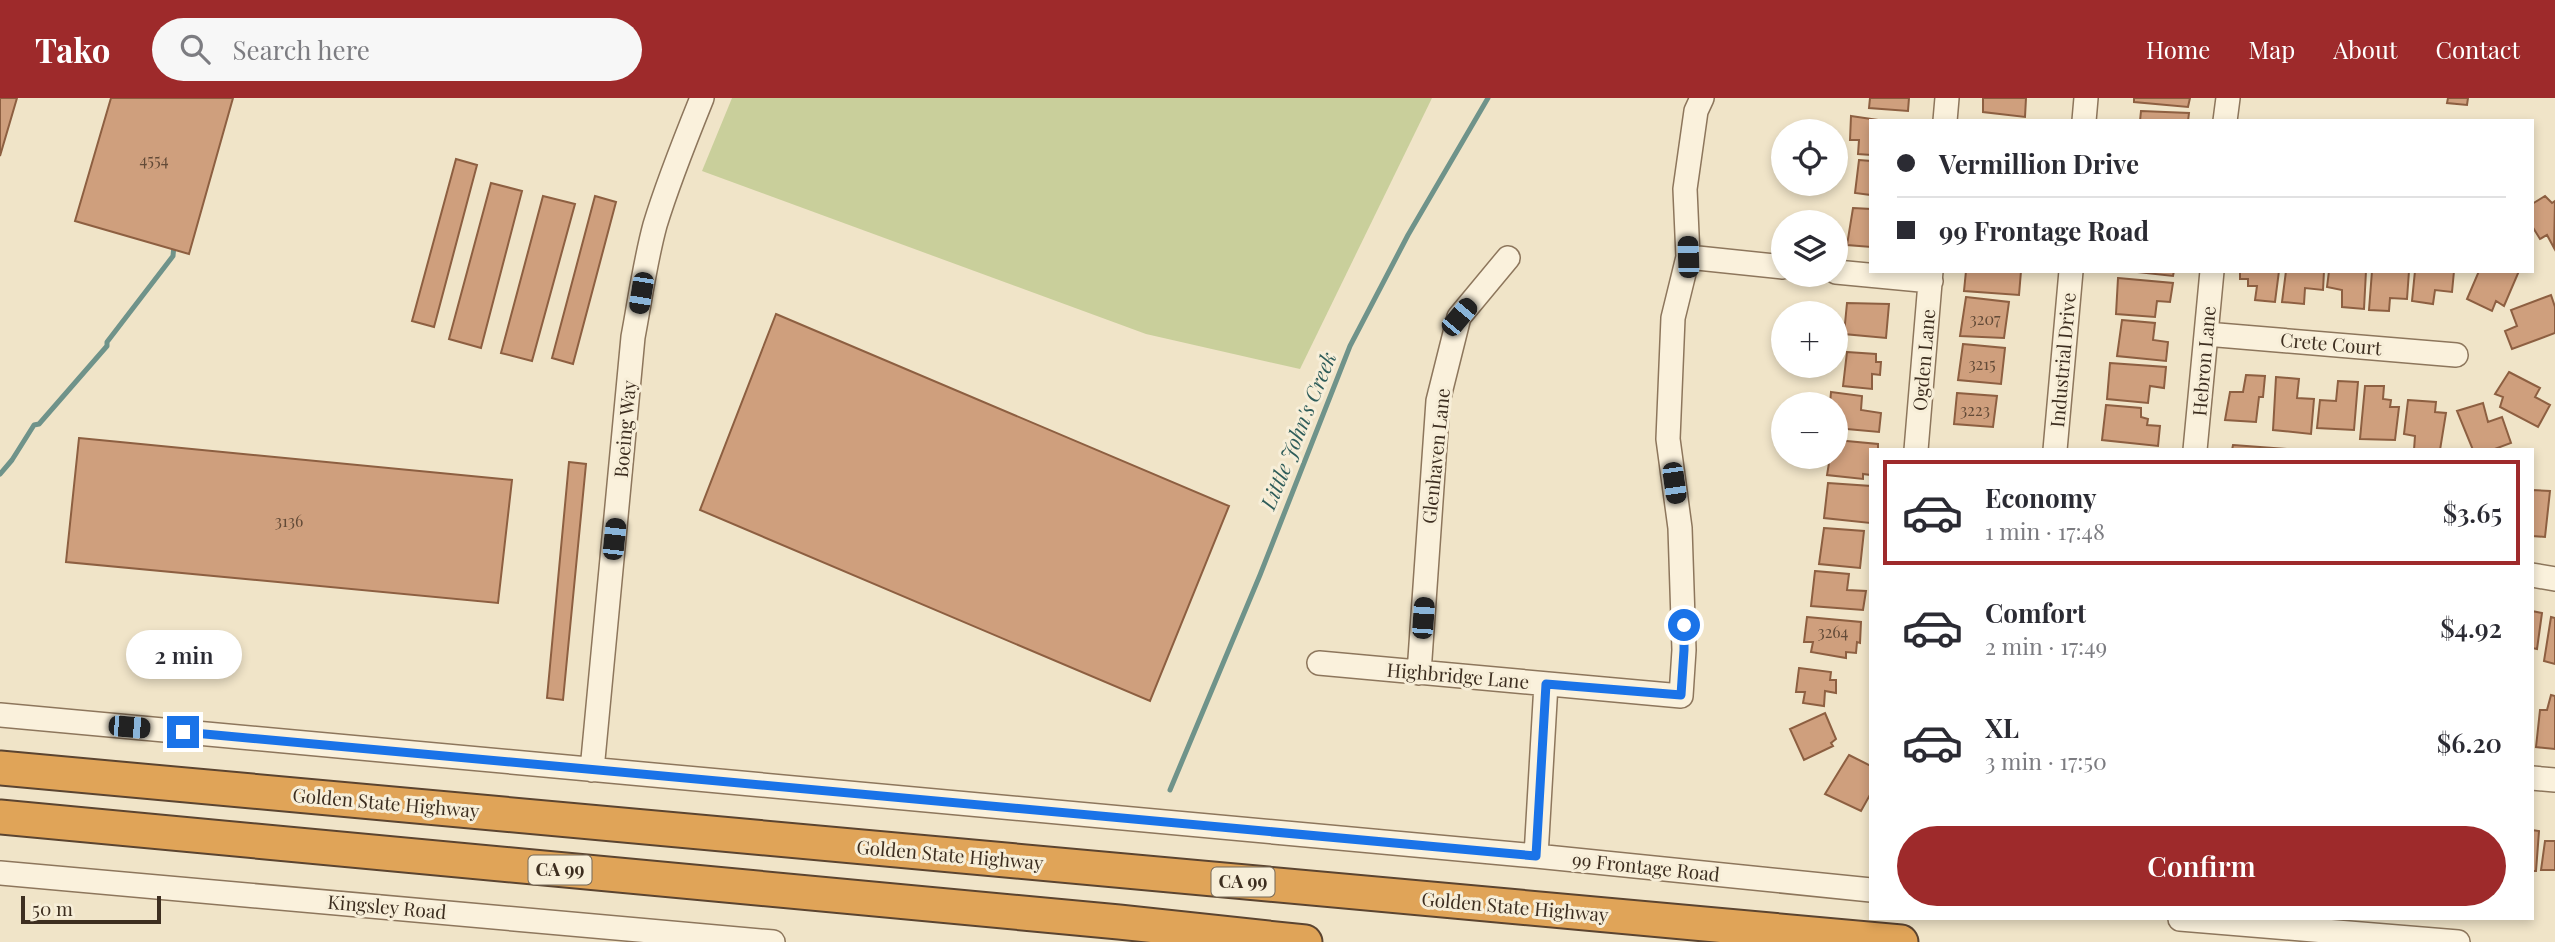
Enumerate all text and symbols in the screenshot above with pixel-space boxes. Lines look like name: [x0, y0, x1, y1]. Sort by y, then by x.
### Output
search box: [152, 18, 642, 81]
text: Tako: [35, 27, 110, 71]
icon: search: [176, 30, 214, 68]
text: Search here: [232, 32, 370, 67]
text: Home: [2146, 33, 2210, 65]
text: Map: [2248, 33, 2295, 65]
text: About: [2333, 33, 2397, 65]
text: Contact: [2435, 33, 2520, 65]
map controls: [1771, 119, 1848, 469]
button: locate: [1771, 119, 1848, 196]
text: Vermillion Drive: [1939, 146, 2139, 181]
house number: 4554: [139, 149, 169, 170]
button: layers: [1771, 210, 1848, 287]
text: 99 Frontage Road: [1939, 213, 2149, 248]
car: [1677, 236, 1700, 278]
car: [628, 271, 655, 315]
street label: Industrial Drive: [2043, 291, 2081, 428]
car: [1438, 294, 1481, 340]
button: +: [1771, 301, 1848, 378]
street label: Hebron Lane: [2185, 305, 2221, 417]
street label: Ogden Lane: [1906, 308, 1940, 412]
house number: 3207: [1970, 308, 2001, 329]
street label: Crete Court: [2279, 326, 2383, 360]
water label: Little John's Creek: [1252, 347, 1342, 514]
house number: 3215: [1968, 353, 1996, 374]
street label: Boeing Way: [607, 379, 641, 479]
street label: Glenhaven Lane: [1415, 387, 1455, 525]
button: −: [1771, 392, 1848, 469]
house number: 3223: [1960, 399, 1990, 420]
car: [1661, 461, 1688, 505]
text: Economy: [1985, 480, 2096, 515]
icon: car: [1901, 481, 1964, 544]
text: $3.65: [2443, 495, 2502, 530]
house number: 3136: [275, 510, 303, 531]
text: 1 min · 17:48: [1985, 515, 2105, 546]
car: [602, 517, 627, 561]
text: Comfort: [1985, 595, 2086, 630]
car: [1412, 596, 1435, 640]
icon: car: [1901, 596, 1964, 659]
route start: [1668, 609, 1700, 641]
text: $4.92: [2440, 610, 2502, 645]
house number: 3264: [1817, 621, 1849, 642]
callout: 2 min: [125, 630, 241, 680]
text: 2 min · 17:49: [1985, 630, 2107, 661]
text: 2 min: [155, 639, 213, 670]
street label: Highbridge Lane: [1386, 656, 1530, 694]
text: XL: [1985, 710, 2019, 745]
icon: car: [1901, 711, 1964, 774]
car: [108, 715, 151, 739]
route end: [167, 716, 199, 748]
text: $6.20: [2437, 725, 2502, 760]
text: 3 min · 17:50: [1985, 745, 2107, 776]
street label: Golden State Highway: [292, 781, 481, 823]
button: Confirm: [1897, 826, 2506, 906]
street label: Golden State Highway: [856, 833, 1045, 875]
street label: 99 Frontage Road: [1571, 845, 1721, 887]
road number: CA 99: [528, 856, 592, 884]
road number: CA 99: [1212, 868, 1274, 896]
street label: Golden State Highway: [1421, 885, 1610, 927]
street label: Kingsley Road: [327, 888, 448, 924]
scale bar: [21, 893, 161, 925]
text: 50 m: [32, 895, 73, 921]

